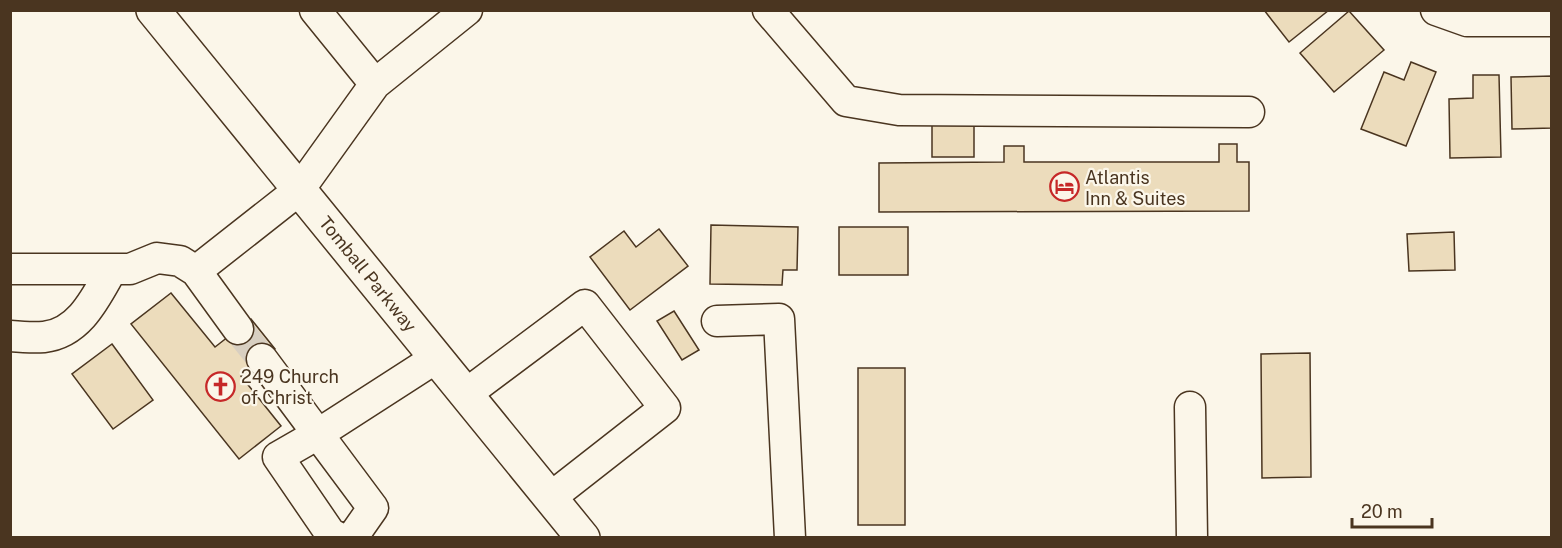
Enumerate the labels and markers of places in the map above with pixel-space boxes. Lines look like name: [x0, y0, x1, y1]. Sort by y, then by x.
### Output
place label: Atlantis Inn & Suites: [1085, 167, 1185, 209]
hotel icon: Atlantis Inn & Suites: [1048, 171, 1080, 203]
place label: 249 Church of Christ: [241, 366, 339, 408]
church icon: 249 Church of Christ: [204, 370, 236, 402]

